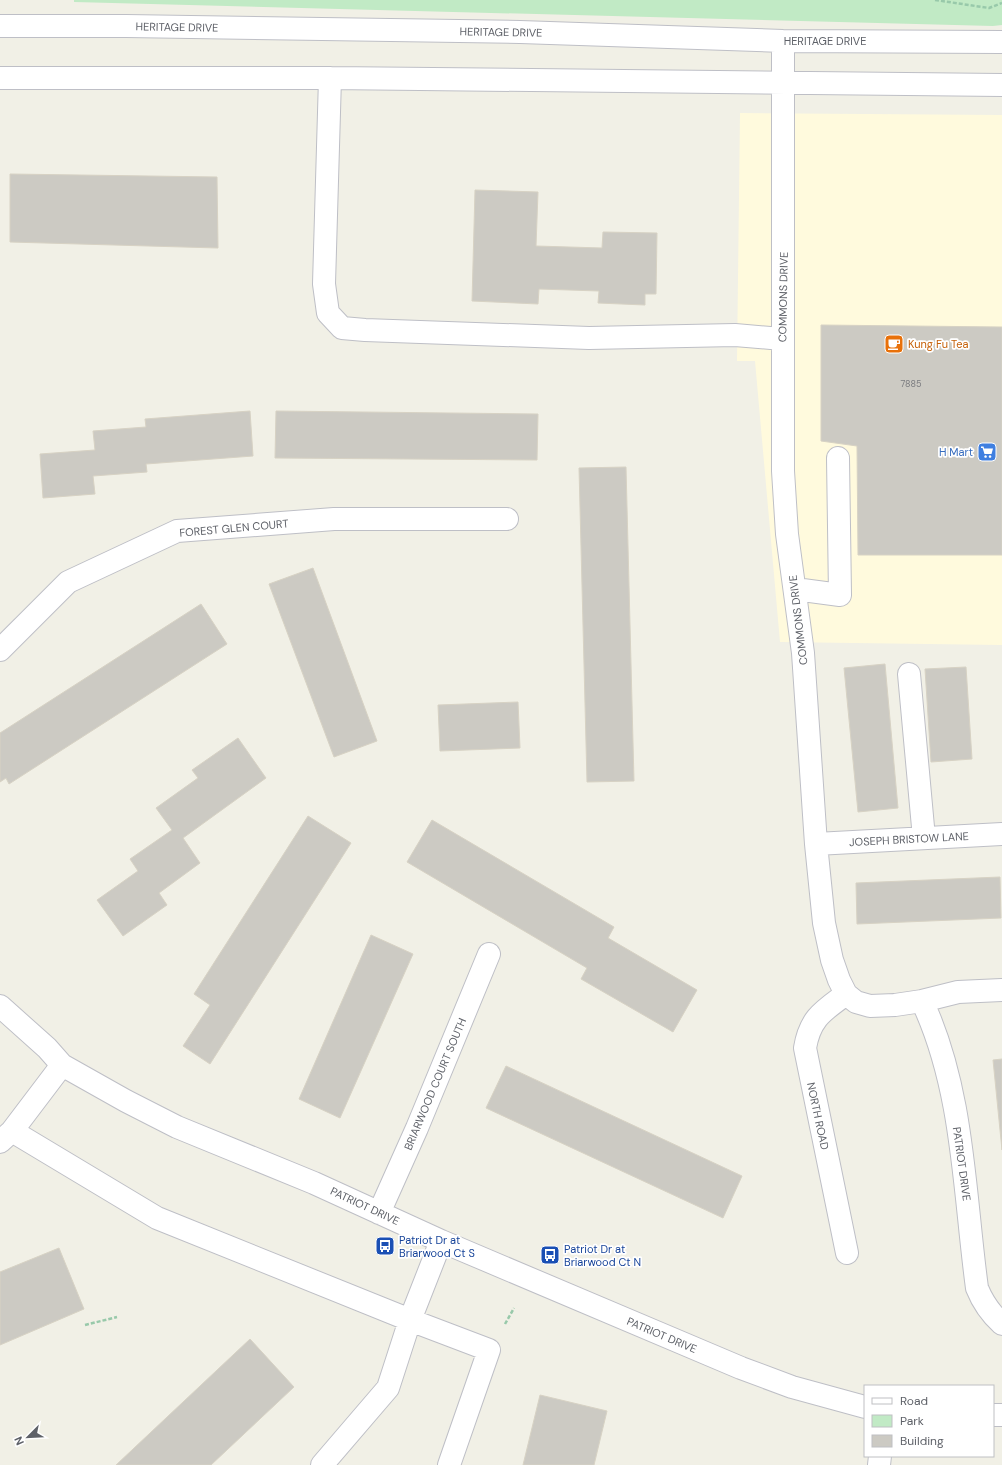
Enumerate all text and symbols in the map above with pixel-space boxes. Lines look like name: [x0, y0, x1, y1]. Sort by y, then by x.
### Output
street label: HERITAGE DRIVE: [136, 19, 218, 35]
street label: HERITAGE DRIVE: [460, 24, 542, 40]
street label: HERITAGE DRIVE: [784, 34, 866, 48]
street label: COMMONS DRIVE: [775, 252, 791, 342]
cafe icon: Kung Fu Tea: [883, 333, 905, 355]
place label: Kung Fu Tea: [908, 337, 968, 351]
house number: 7885: [900, 378, 922, 390]
supermarket icon: H Mart: [976, 441, 998, 463]
place label: H Mart: [939, 445, 973, 459]
street label: FOREST GLEN COURT: [179, 516, 289, 540]
street label: COMMONS DRIVE: [786, 574, 810, 666]
street label: JOSEPH BRISTOW LANE: [849, 829, 969, 849]
street label: BRIARWOOD COURT SOUTH: [401, 1016, 469, 1152]
street label: NORTH ROAD: [804, 1081, 832, 1151]
street label: PATRIOT DRIVE: [950, 1126, 974, 1202]
street label: PATRIOT DRIVE: [328, 1184, 402, 1228]
place label: Patriot Dr at Briarwood Ct S: [399, 1233, 475, 1260]
bus stop icon: Patriot Dr at Briarwood Ct S: [374, 1235, 396, 1257]
place label: Patriot Dr at Briarwood Ct N: [564, 1242, 641, 1269]
bus stop icon: Patriot Dr at Briarwood Ct N: [539, 1244, 561, 1266]
street label: PATRIOT DRIVE: [625, 1314, 699, 1356]
legend: [864, 1385, 994, 1457]
text: Road: [900, 1393, 928, 1409]
text: Park: [900, 1413, 924, 1429]
north arrow: [8, 1417, 48, 1457]
text: Building: [900, 1433, 944, 1449]
text: N: [11, 1435, 27, 1448]

